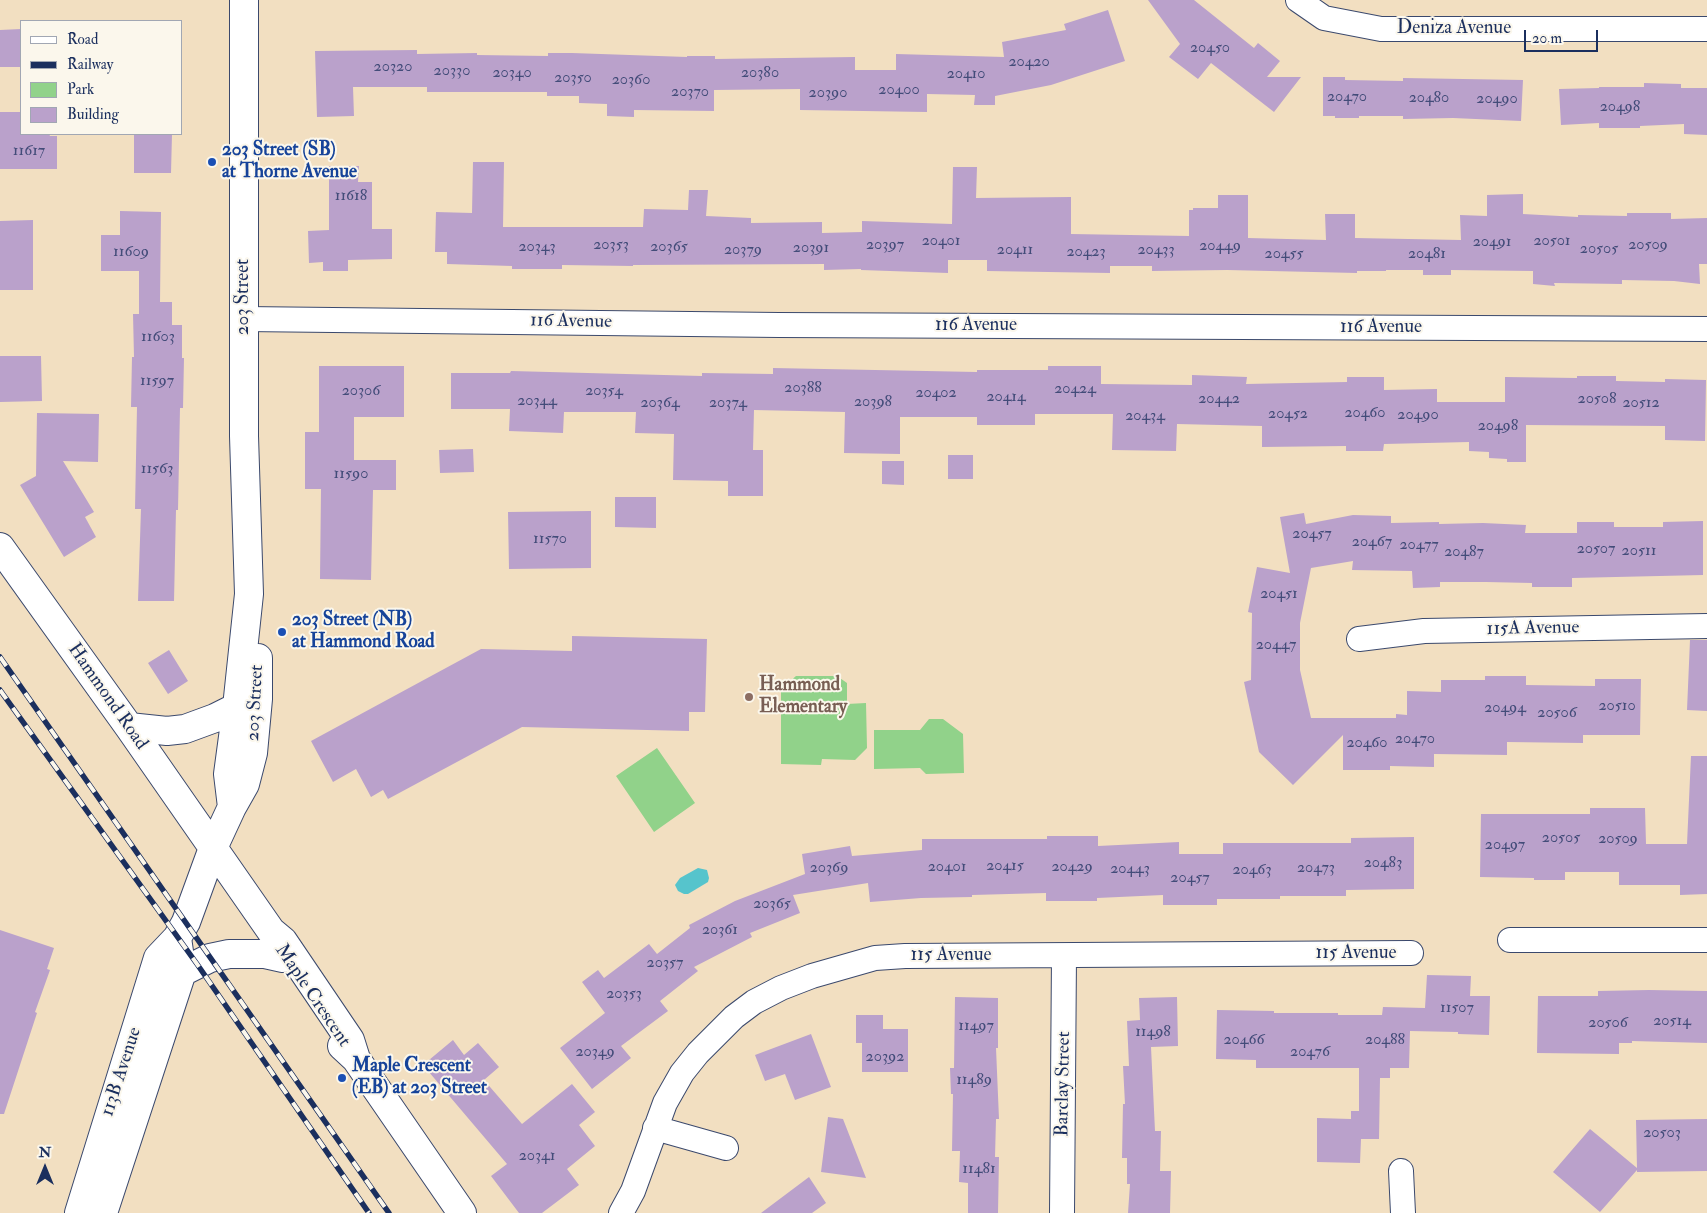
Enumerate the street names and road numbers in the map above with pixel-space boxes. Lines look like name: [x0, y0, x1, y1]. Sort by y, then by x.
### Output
street label: Deniza Avenue: [1397, 18, 1511, 40]
street label: 203 Street: [233, 259, 255, 335]
street label: 116 Avenue: [530, 310, 612, 334]
street label: 116 Avenue: [935, 315, 1017, 337]
street label: 116 Avenue: [1340, 317, 1422, 339]
street label: 115A Avenue: [1486, 617, 1580, 641]
street label: Hammond Road: [62, 639, 152, 755]
street label: 203 Street: [243, 664, 269, 742]
street label: Maple Crescent: [269, 940, 355, 1052]
street label: 115 Avenue: [1316, 943, 1396, 965]
street label: 115 Avenue: [911, 945, 991, 967]
street label: 113B Avenue: [97, 1025, 147, 1119]
street label: Barclay Street: [1052, 1031, 1076, 1137]

